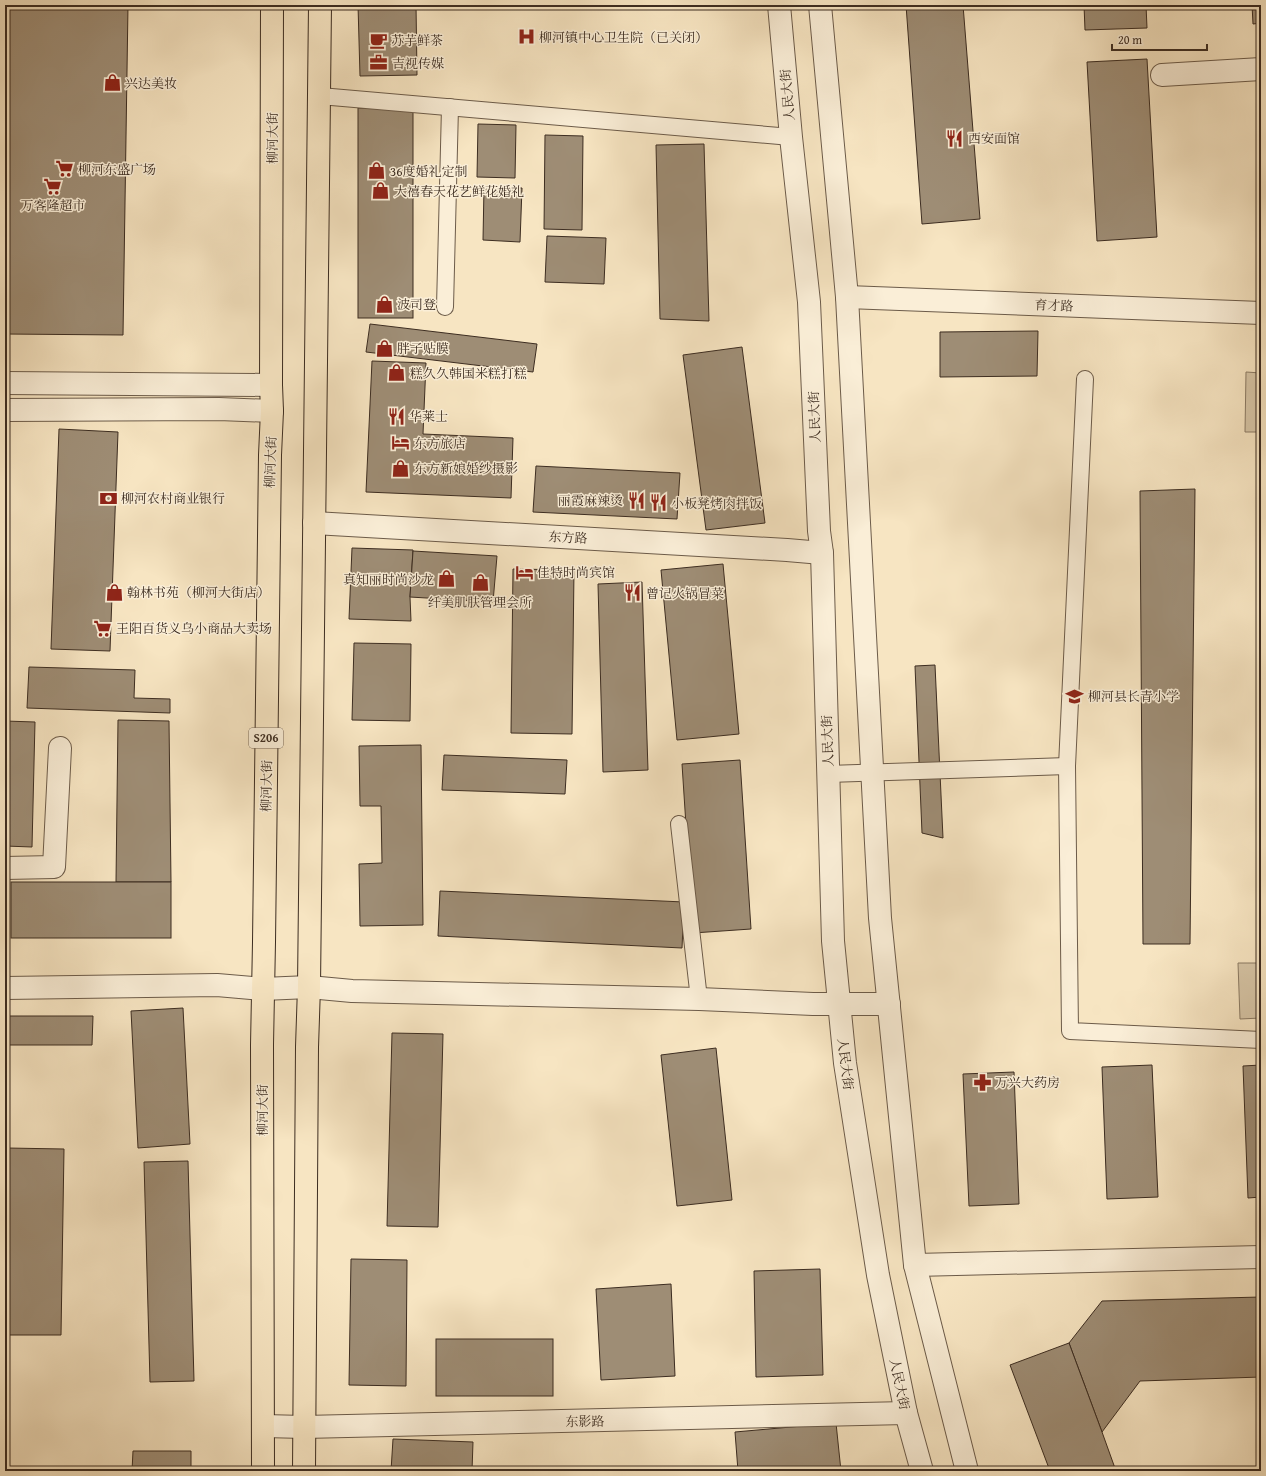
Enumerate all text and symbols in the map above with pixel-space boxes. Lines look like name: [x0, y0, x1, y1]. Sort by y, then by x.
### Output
scale bar: [1112, 26, 1207, 52]
hospital icon: 柳河镇中心卫生院（已关闭）: [516, 27, 536, 47]
place label: 柳河镇中心卫生院（已关闭）: [539, 28, 708, 47]
cafe icon: 苏芋鲜茶: [368, 30, 388, 50]
place label: 苏芋鲜茶: [391, 31, 443, 50]
text: 20 m: [1118, 31, 1142, 48]
office icon: 吉视传媒: [369, 53, 389, 73]
place label: 吉视传媒: [392, 54, 444, 73]
street label: 人民大街: [776, 68, 799, 122]
shop icon: 兴达美妆: [102, 73, 122, 93]
place label: 兴达美妆: [125, 74, 177, 93]
street label: 柳河大街: [263, 112, 282, 164]
restaurant icon: 西安面馆: [945, 128, 965, 148]
place label: 西安面馆: [968, 129, 1020, 148]
supermarket icon: 柳河东盛广场: [55, 159, 75, 179]
place label: 柳河东盛广场: [78, 160, 156, 179]
shop icon: 36度婚礼定制: [367, 161, 387, 181]
place label: 36度婚礼定制: [390, 162, 468, 181]
supermarket icon: 万客隆超市: [43, 176, 63, 196]
shop icon: 大禧春天花艺鲜花婚礼: [371, 181, 391, 201]
place label: 大禧春天花艺鲜花婚礼: [394, 182, 524, 201]
place label: 万客隆超市: [20, 196, 86, 215]
shop icon: 波司登: [374, 294, 394, 314]
place label: 波司登: [397, 295, 436, 314]
street label: 育才路: [1034, 295, 1074, 316]
shop icon: 胖子贴膜: [374, 338, 394, 358]
place label: 胖子贴膜: [397, 339, 449, 358]
shop icon: 糕久久韩国米糕打糕: [387, 363, 407, 383]
place label: 糕久久韩国米糕打糕: [410, 364, 527, 383]
street label: 人民大街: [804, 391, 825, 443]
restaurant icon: 华莱士: [386, 406, 406, 426]
place label: 华莱士: [409, 407, 448, 426]
hotel icon: 东方旅店: [391, 433, 411, 453]
place label: 东方旅店: [414, 434, 466, 453]
street label: 柳河大街: [260, 436, 281, 488]
shop icon: 东方新娘婚纱摄影: [391, 458, 411, 478]
place label: 东方新娘婚纱摄影: [414, 459, 518, 478]
bank icon: 柳河农村商业银行: [98, 488, 118, 508]
place label: 柳河农村商业银行: [121, 489, 225, 508]
restaurant icon: 丽霞麻辣烫: [626, 490, 646, 510]
place label: 丽霞麻辣烫: [558, 491, 623, 510]
restaurant icon: 小板凳烤肉拌饭: [648, 493, 668, 513]
place label: 小板凳烤肉拌饭: [671, 494, 762, 513]
street label: 东方路: [548, 527, 588, 548]
hotel icon: 佳特时尚宾馆: [514, 562, 534, 582]
place label: 佳特时尚宾馆: [537, 563, 615, 582]
shop icon: 真知丽时尚沙龙: [437, 569, 457, 589]
place label: 真知丽时尚沙龙: [343, 570, 434, 589]
shop icon: 纤美肌肤管理会所: [470, 573, 490, 593]
shop icon: 翰林书苑（柳河大街店）: [104, 582, 124, 602]
place label: 翰林书苑（柳河大街店）: [127, 583, 270, 602]
restaurant icon: 曾记火锅冒菜: [623, 583, 643, 603]
place label: 曾记火锅冒菜: [646, 584, 724, 603]
place label: 纤美肌肤管理会所: [428, 593, 532, 612]
supermarket icon: 王阳百货义乌小商品大卖场: [93, 618, 113, 638]
place label: 王阳百货义乌小商品大卖场: [116, 619, 272, 638]
school or university icon: 柳河县长青小学: [1065, 686, 1085, 706]
place label: 柳河县长青小学: [1088, 687, 1179, 706]
street label: 人民大街: [817, 715, 838, 767]
road number: S206: [249, 728, 283, 748]
street label: 柳河大街: [257, 760, 276, 812]
street label: 人民大街: [833, 1037, 858, 1091]
pharmacy icon: 万兴大药房: [972, 1072, 992, 1092]
place label: 万兴大药房: [995, 1073, 1060, 1092]
street label: 柳河大街: [253, 1084, 272, 1136]
street label: 人民大街: [885, 1357, 914, 1412]
street label: 东影路: [565, 1412, 605, 1431]

